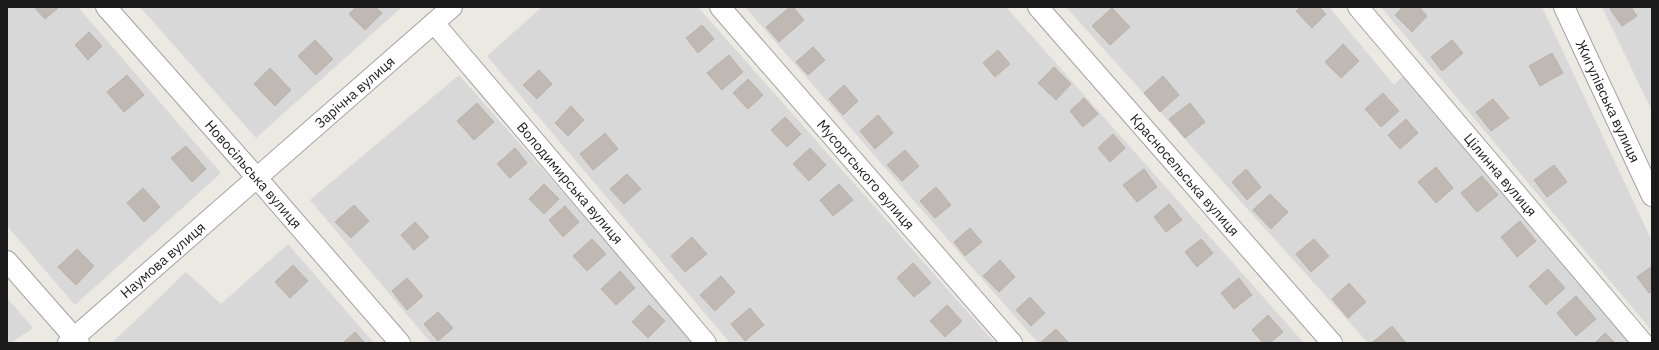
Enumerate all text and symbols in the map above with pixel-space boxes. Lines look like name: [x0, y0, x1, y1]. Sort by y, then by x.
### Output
street label: Жигулівська вулиця: [1572, 37, 1644, 165]
street label: Зарічна вулиця: [311, 52, 398, 132]
street label: Красносельська вулиця: [1126, 110, 1243, 240]
street label: Новосільська вулиця: [201, 116, 306, 232]
street label: Мусоргського вулиця: [813, 116, 918, 233]
street label: Володимирська вулиця: [513, 118, 627, 248]
street label: Цілинна вулиця: [1460, 129, 1541, 220]
street label: Наумова вулиця: [117, 218, 209, 302]

